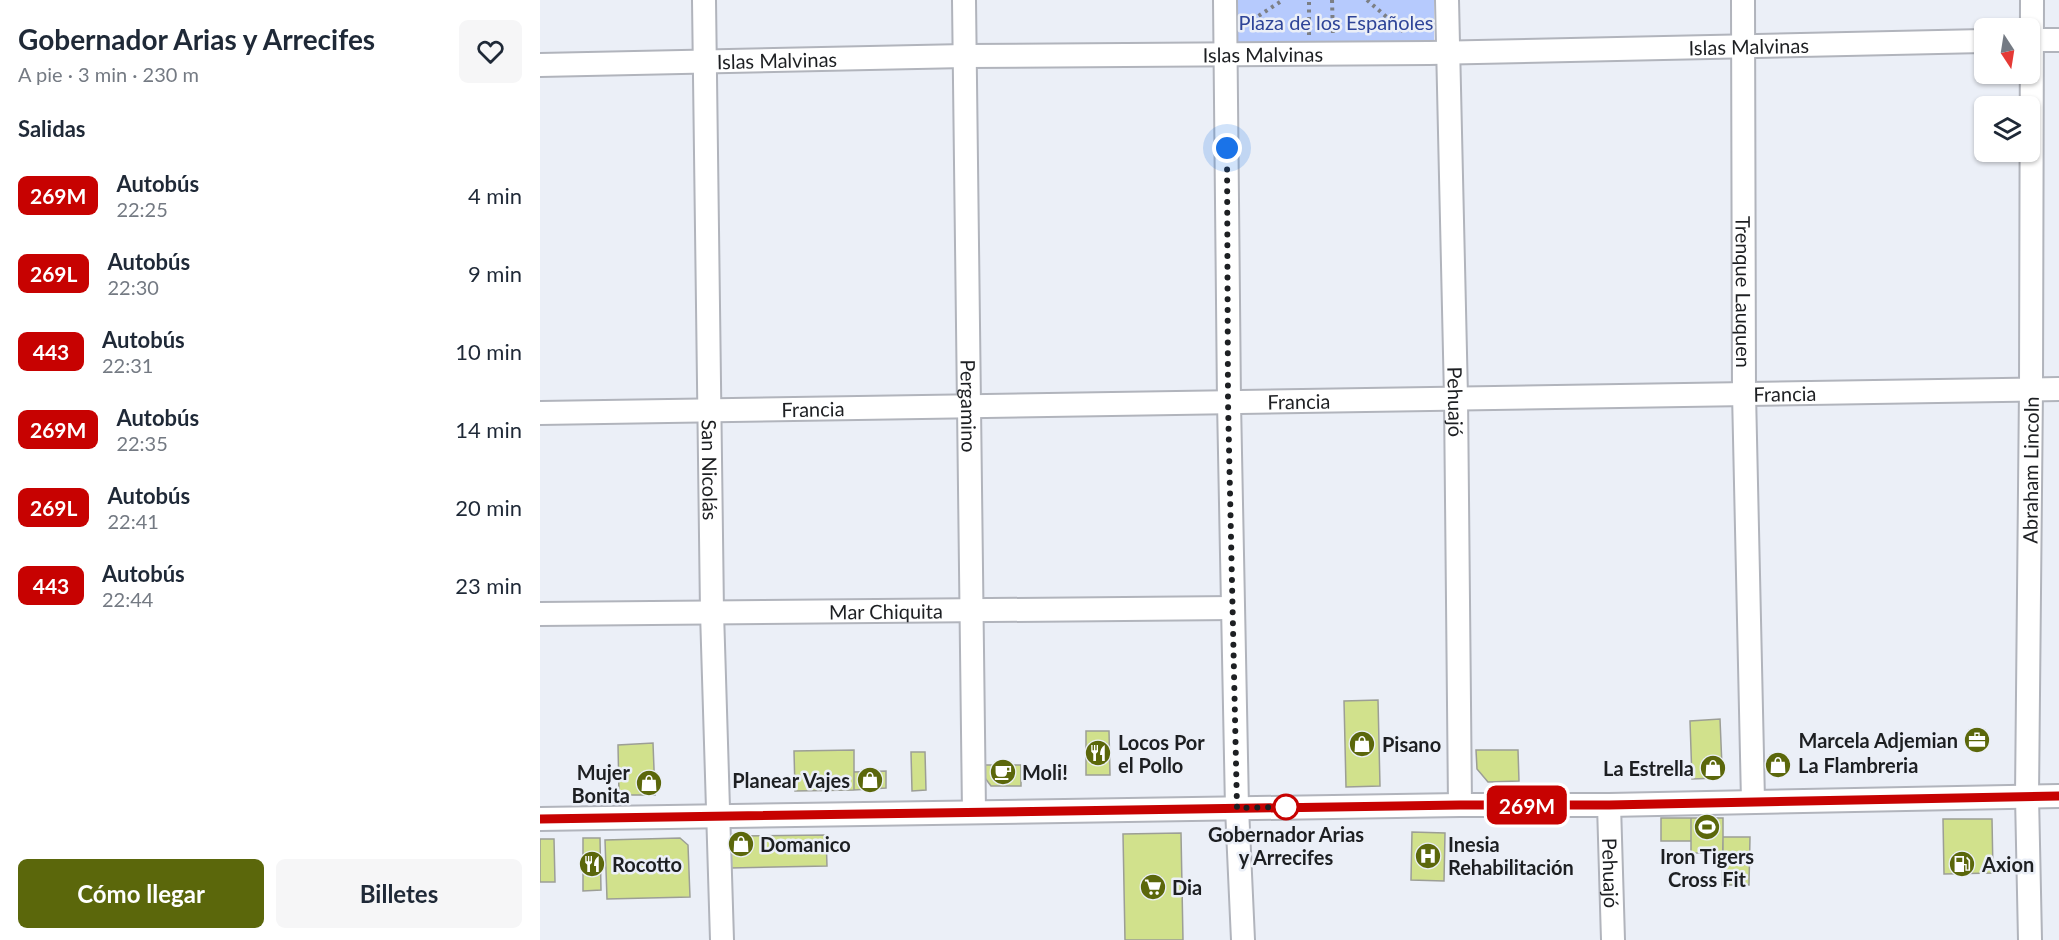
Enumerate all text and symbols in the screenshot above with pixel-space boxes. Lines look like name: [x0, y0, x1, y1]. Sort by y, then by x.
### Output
park label: Plaza de los Españoles: [1238, 10, 1434, 34]
north arrow: [1974, 18, 2040, 84]
map controls: [1974, 18, 2040, 162]
button: heart: [459, 20, 522, 83]
text: Gobernador Arias y Arrecifes: [18, 22, 375, 56]
street label: Islas Malvinas: [1688, 33, 1809, 59]
street label: Islas Malvinas: [1203, 42, 1323, 66]
street label: Islas Malvinas: [717, 47, 837, 73]
text: A pie · 3 min · 230 m: [18, 62, 199, 86]
button: layers: [1974, 96, 2040, 162]
text: Salidas: [18, 115, 85, 142]
your location: [1212, 133, 1242, 163]
text: Autobús: [116, 170, 199, 197]
text: 4 min: [468, 182, 522, 209]
text: 269M: [30, 183, 86, 208]
text: 22:25: [116, 197, 168, 221]
street label: Trenque Lauquen: [1732, 216, 1756, 368]
text: Autobús: [107, 248, 190, 275]
text: 9 min: [468, 260, 522, 287]
text: 269L: [30, 261, 77, 286]
text: 22:30: [107, 275, 159, 299]
text: Autobús: [102, 326, 185, 353]
text: 10 min: [455, 338, 522, 365]
text: 443: [33, 339, 69, 364]
text: 22:31: [102, 353, 153, 377]
street label: Pergamino: [956, 359, 982, 453]
street label: Pehuajó: [1443, 366, 1468, 437]
street label: Francia: [1753, 381, 1817, 406]
street label: Francia: [1267, 389, 1331, 414]
street label: Francia: [781, 396, 845, 421]
street label: Abraham Lincoln: [2017, 396, 2043, 544]
text: Autobús: [116, 404, 199, 431]
text: 14 min: [455, 416, 522, 443]
text: 269M: [30, 417, 86, 442]
street label: San Nicolás: [697, 419, 723, 521]
text: 22:35: [116, 431, 168, 455]
text: Autobús: [107, 482, 190, 509]
text: 20 min: [455, 494, 522, 521]
text: 269L: [30, 495, 77, 520]
text: 22:41: [107, 509, 159, 533]
text: Autobús: [102, 560, 185, 587]
text: 23 min: [455, 572, 522, 599]
text: 443: [33, 573, 69, 598]
text: 22:44: [102, 587, 153, 611]
street label: Mar Chiquita: [829, 599, 943, 623]
office icon: Marcela Adjemian: [1962, 725, 1992, 755]
place label: Marcela Adjemian: [1799, 728, 1958, 752]
shop icon: Pisano: [1347, 729, 1377, 759]
place label: Locos Por el Pollo: [1118, 730, 1205, 777]
place label: Pisano: [1382, 732, 1441, 756]
restaurant icon: Locos Por el Pollo: [1083, 738, 1113, 768]
shop icon: La Flambreria: [1763, 750, 1793, 780]
shop icon: La Estrella: [1698, 753, 1728, 783]
place label: La Flambreria: [1798, 753, 1918, 777]
place label: La Estrella: [1603, 756, 1694, 780]
cafe icon: Moli!: [988, 757, 1018, 787]
place label: Mujer Bonita: [572, 760, 631, 807]
place label: Moli!: [1022, 760, 1068, 784]
shop icon: Planear Vajes: [855, 765, 885, 795]
shop icon: Mujer Bonita: [634, 768, 664, 798]
place label: Planear Vajes: [732, 768, 850, 792]
line badge: 269M: [1485, 786, 1569, 824]
text: 269M: [1499, 793, 1555, 818]
marker: Gobernador Arias y Arrecifes: [1273, 794, 1299, 820]
sports icon: Iron Tigers Cross Fit: [1692, 812, 1722, 842]
place label: Gobernador Arias y Arrecifes: [1208, 822, 1364, 869]
shop icon: Domanico: [726, 829, 756, 859]
place label: Domanico: [760, 832, 851, 856]
place label: Inesia Rehabilitación: [1448, 832, 1574, 879]
street label: Pehuajó: [1598, 837, 1624, 909]
hospital icon: Inesia Rehabilitación: [1413, 841, 1443, 871]
place label: Iron Tigers Cross Fit: [1660, 844, 1754, 891]
restaurant icon: Rocotto: [577, 849, 607, 879]
fuel station icon: Axion: [1947, 849, 1977, 879]
place label: Rocotto: [612, 852, 682, 876]
place label: Axion: [1981, 852, 2034, 876]
button: Cómo llegar: [18, 859, 264, 928]
button: Billetes: [276, 859, 522, 928]
supermarket icon: Dia: [1138, 872, 1168, 902]
place label: Dia: [1172, 875, 1202, 899]

